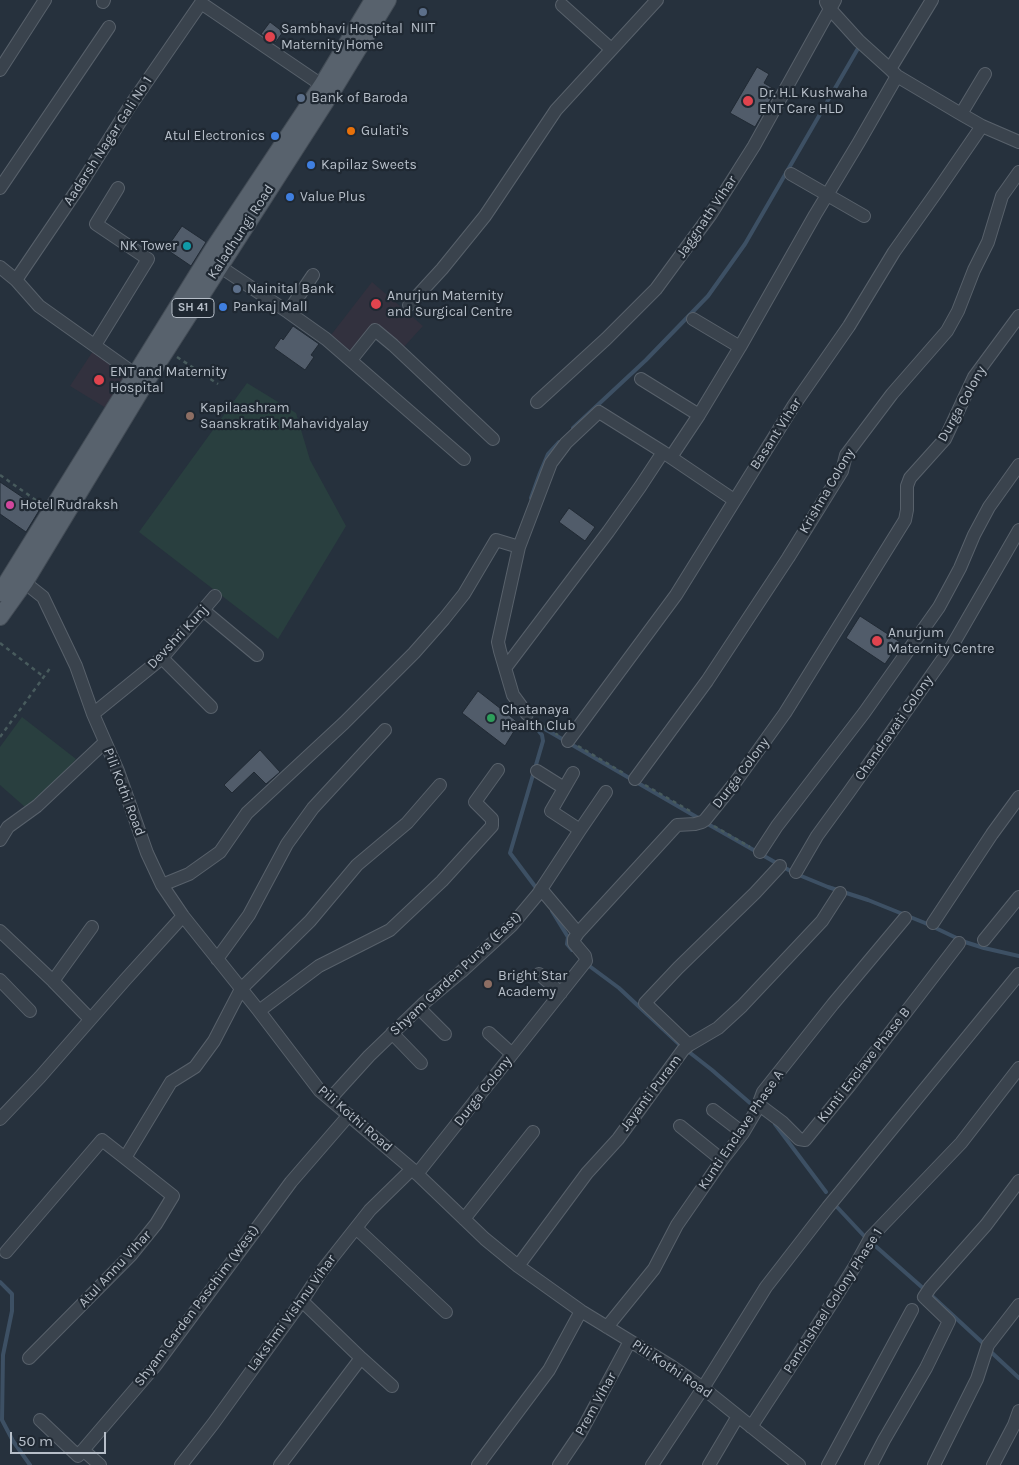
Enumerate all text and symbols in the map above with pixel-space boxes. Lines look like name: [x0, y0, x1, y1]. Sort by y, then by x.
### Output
marker: NIIT: [417, 6, 429, 18]
place label: NIIT: [411, 20, 435, 36]
place label: Sambhavi Hospital Maternity Home: [281, 21, 403, 54]
marker: Sambhavi Hospital Maternity Home: [263, 30, 277, 44]
street label: Aadarsh Nagar Gali No 1: [60, 73, 156, 209]
place label: Dr. H.L Kushwaha ENT Care HLD: [759, 85, 868, 118]
place label: Bank of Baroda: [311, 90, 408, 106]
marker: Bank of Baroda: [295, 92, 307, 104]
marker: Dr. H.L Kushwaha ENT Care HLD: [741, 94, 755, 108]
place label: Gulati's: [361, 123, 409, 139]
marker: Gulati's: [345, 125, 357, 137]
place label: Atul Electronics: [165, 128, 265, 144]
marker: Atul Electronics: [269, 130, 281, 142]
place label: Kapilaz Sweets: [321, 157, 417, 173]
marker: Kapilaz Sweets: [305, 159, 317, 171]
street label: Jaggnath Vihar: [673, 173, 741, 261]
street label: Kaladhungi Road: [204, 182, 278, 282]
place label: Value Plus: [300, 189, 366, 205]
marker: Value Plus: [284, 191, 296, 203]
place label: NK Tower: [120, 238, 177, 254]
marker: NK Tower: [181, 240, 193, 252]
place label: Nainital Bank: [247, 281, 334, 297]
marker: Nainital Bank: [231, 283, 243, 295]
place label: Anurjun Maternity and Surgical Centre: [387, 288, 513, 321]
marker: Anurjun Maternity and Surgical Centre: [369, 297, 383, 311]
road number: SH 41: [172, 298, 214, 318]
place label: Pankaj Mall: [233, 299, 308, 315]
marker: Pankaj Mall: [217, 301, 229, 313]
street label: Durga Colony: [934, 363, 990, 445]
place label: ENT and Maternity Hospital: [110, 364, 227, 397]
marker: ENT and Maternity Hospital: [92, 373, 106, 387]
street label: Basant Vihar: [747, 395, 805, 473]
place label: Kapilaashram Saanskratik Mahavidyalay: [200, 400, 369, 432]
marker: Kapilaashram Saanskratik Mahavidyalay: [184, 410, 196, 422]
street label: Krishna Colony: [796, 445, 858, 537]
place label: Hotel Rudraksh: [20, 497, 119, 513]
marker: Hotel Rudraksh: [4, 499, 16, 511]
street label: Devshri Kunj: [144, 601, 212, 673]
place label: Anurjum Maternity Centre: [888, 625, 995, 658]
marker: Anurjum Maternity Centre: [870, 634, 884, 648]
street label: Chandravati Colony: [851, 672, 937, 784]
place label: Chatanaya Health Club: [501, 702, 575, 734]
marker: Chatanaya Health Club: [485, 712, 497, 724]
street label: Durga Colony: [709, 734, 773, 812]
street label: Pili Kothi Road: [100, 746, 148, 838]
street label: Shyam Garden Purva (East): [387, 908, 525, 1040]
place label: Bright Star Academy: [498, 968, 567, 1000]
marker: Bright Star Academy: [482, 978, 494, 990]
street label: Kunti Enclave Phase B: [814, 1004, 914, 1126]
street label: Jayanti Puram: [617, 1052, 685, 1134]
street label: Durga Colony: [450, 1053, 516, 1129]
street label: Kunti Enclave Phase A: [695, 1067, 787, 1193]
street label: Pili Kothi Road: [314, 1082, 396, 1156]
street label: Shyam Garden Paschim (West): [131, 1222, 263, 1390]
street label: Panchsheel Colony Phase 1: [780, 1225, 886, 1377]
street label: Atul Annu Vihar: [75, 1227, 155, 1311]
street label: Lakshmi Vishnu Vihar: [244, 1251, 340, 1375]
street label: Pili Kothi Road: [629, 1336, 715, 1402]
street label: Prem Vihar: [572, 1369, 620, 1439]
scale bar: [12, 1422, 109, 1454]
text: 50 m: [18, 1432, 53, 1450]

